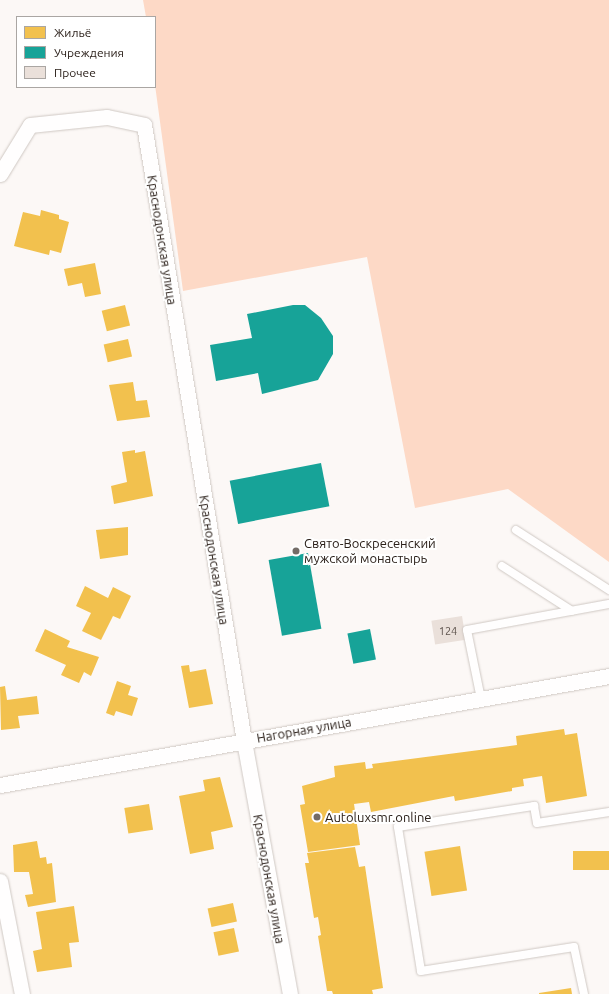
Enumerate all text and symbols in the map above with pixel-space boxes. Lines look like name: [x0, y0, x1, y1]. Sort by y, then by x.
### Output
legend: [16, 16, 156, 88]
text: Жильё: [54, 26, 91, 39]
text: Учреждения: [54, 46, 124, 59]
text: Прочее: [54, 66, 96, 79]
street label: Краснодонская улица: [144, 174, 180, 306]
street label: Краснодонская улица: [196, 494, 232, 626]
place label: Свято-Воскресенский мужской монастырь: [304, 536, 436, 567]
marker: Свято-Воскресенский мужской монастырь: [291, 546, 301, 556]
house number: 124: [439, 624, 457, 638]
street label: Нагорная улица: [255, 714, 353, 746]
place label: Autoluxsmr.online: [325, 809, 431, 825]
marker: Autoluxsmr.online: [312, 812, 322, 822]
street label: Краснодонская улица: [250, 813, 288, 945]

